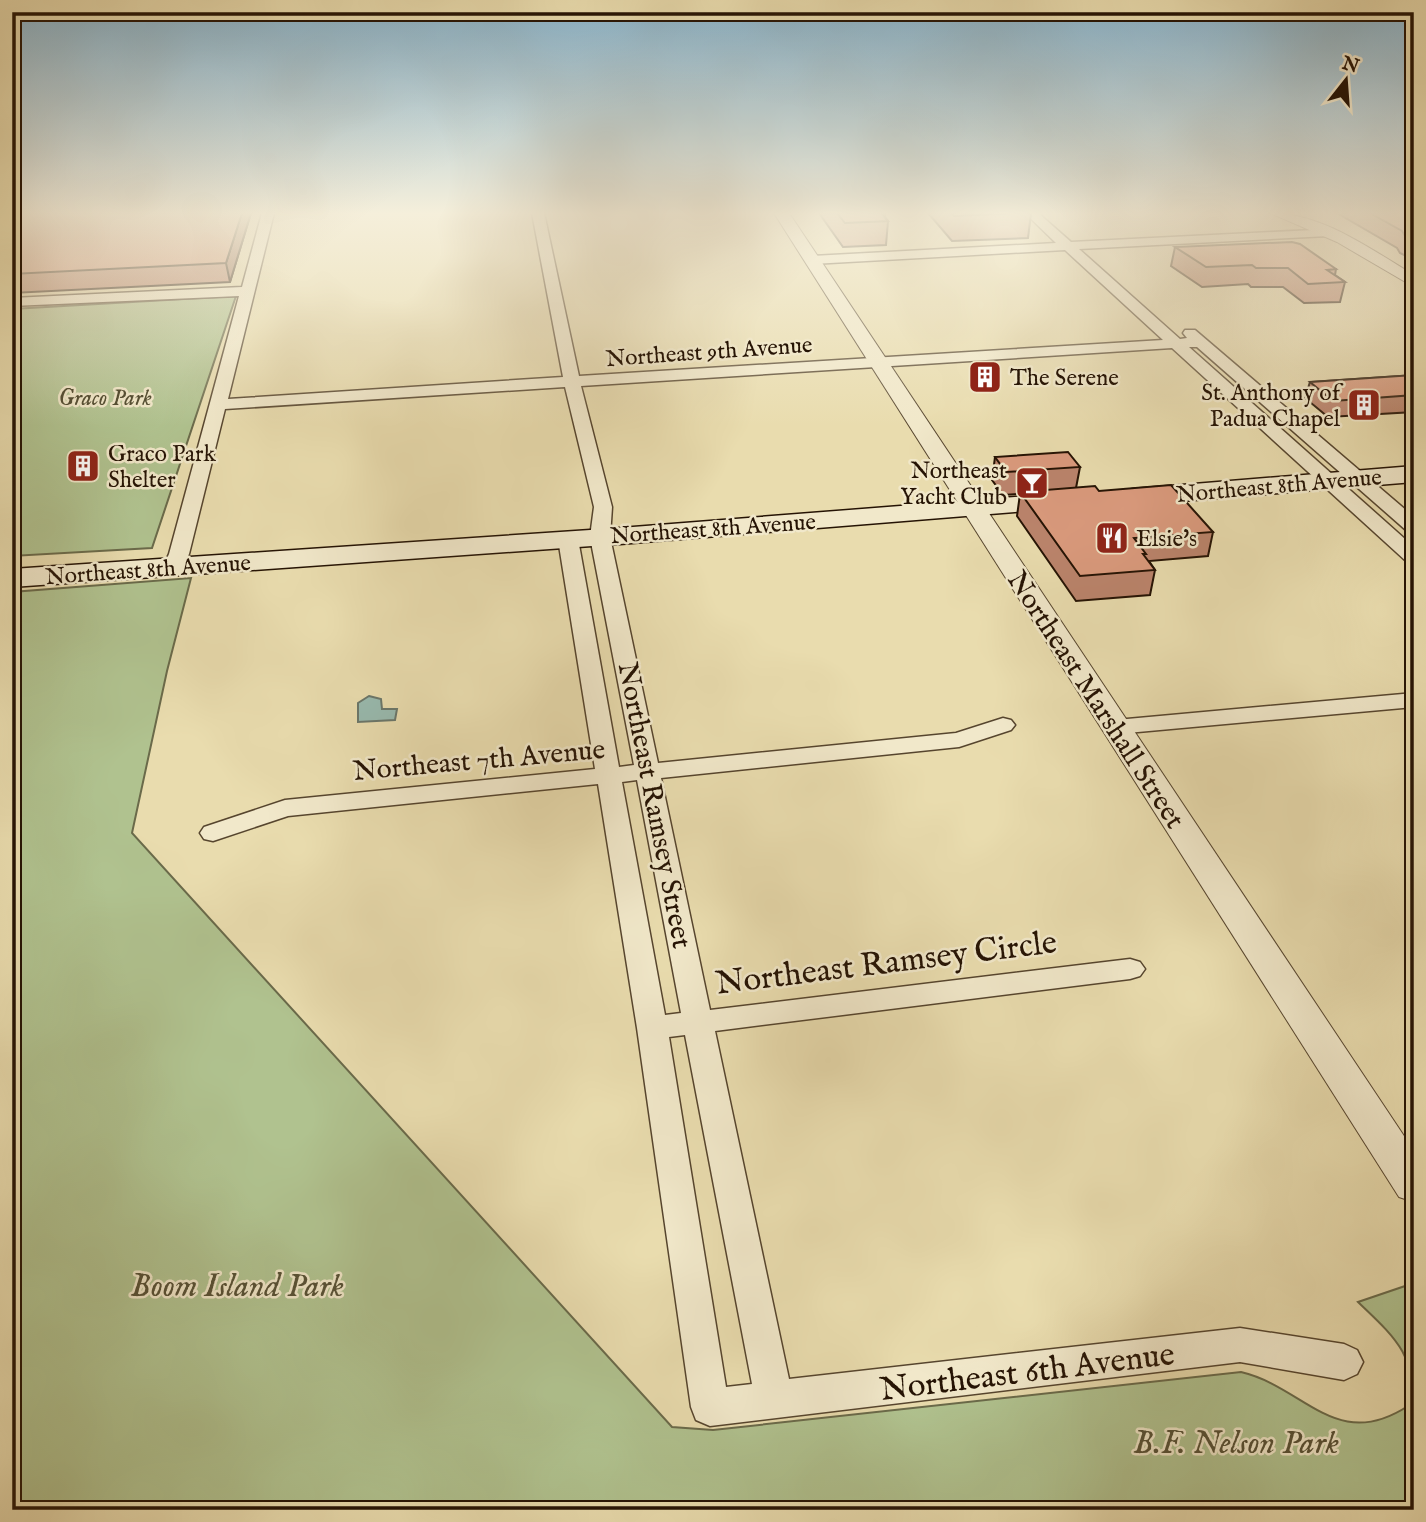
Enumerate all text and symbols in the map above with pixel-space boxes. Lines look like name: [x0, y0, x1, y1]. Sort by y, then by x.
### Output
north arrow: [1310, 46, 1380, 116]
text: N: [1338, 51, 1362, 80]
street label: Northeast 9th Avenue: [605, 331, 813, 374]
building icon: The Serene: [966, 358, 1004, 396]
place label: The Serene: [1010, 364, 1119, 393]
place label: St. Anthony of Padua Chapel: [1201, 379, 1344, 434]
park label: Graco Park: [58, 384, 152, 413]
building icon: St. Anthony of Padua Chapel: [1345, 386, 1383, 424]
place label: Graco Park Shelter: [108, 440, 216, 495]
building icon: Graco Park Shelter: [64, 447, 102, 485]
place label: Northeast Yacht Club: [900, 457, 1007, 512]
street label: Northeast 8th Avenue: [1175, 463, 1383, 510]
bar icon: Northeast Yacht Club: [1013, 464, 1051, 502]
street label: Northeast 8th Avenue: [609, 508, 817, 551]
restaurant icon: Elsie's: [1093, 519, 1131, 557]
place label: Elsie's: [1136, 525, 1197, 554]
street label: Northeast 8th Avenue: [44, 549, 252, 592]
street label: Northeast Marshall Street: [998, 565, 1192, 836]
street label: Northeast Ramsey Street: [609, 659, 699, 952]
street label: Northeast 7th Avenue: [352, 733, 607, 790]
street label: Northeast Ramsey Circle: [713, 922, 1059, 1006]
park label: Boom Island Park: [130, 1266, 344, 1308]
street label: Northeast 6th Avenue: [878, 1334, 1177, 1412]
park label: B.F. Nelson Park: [1133, 1423, 1339, 1465]

